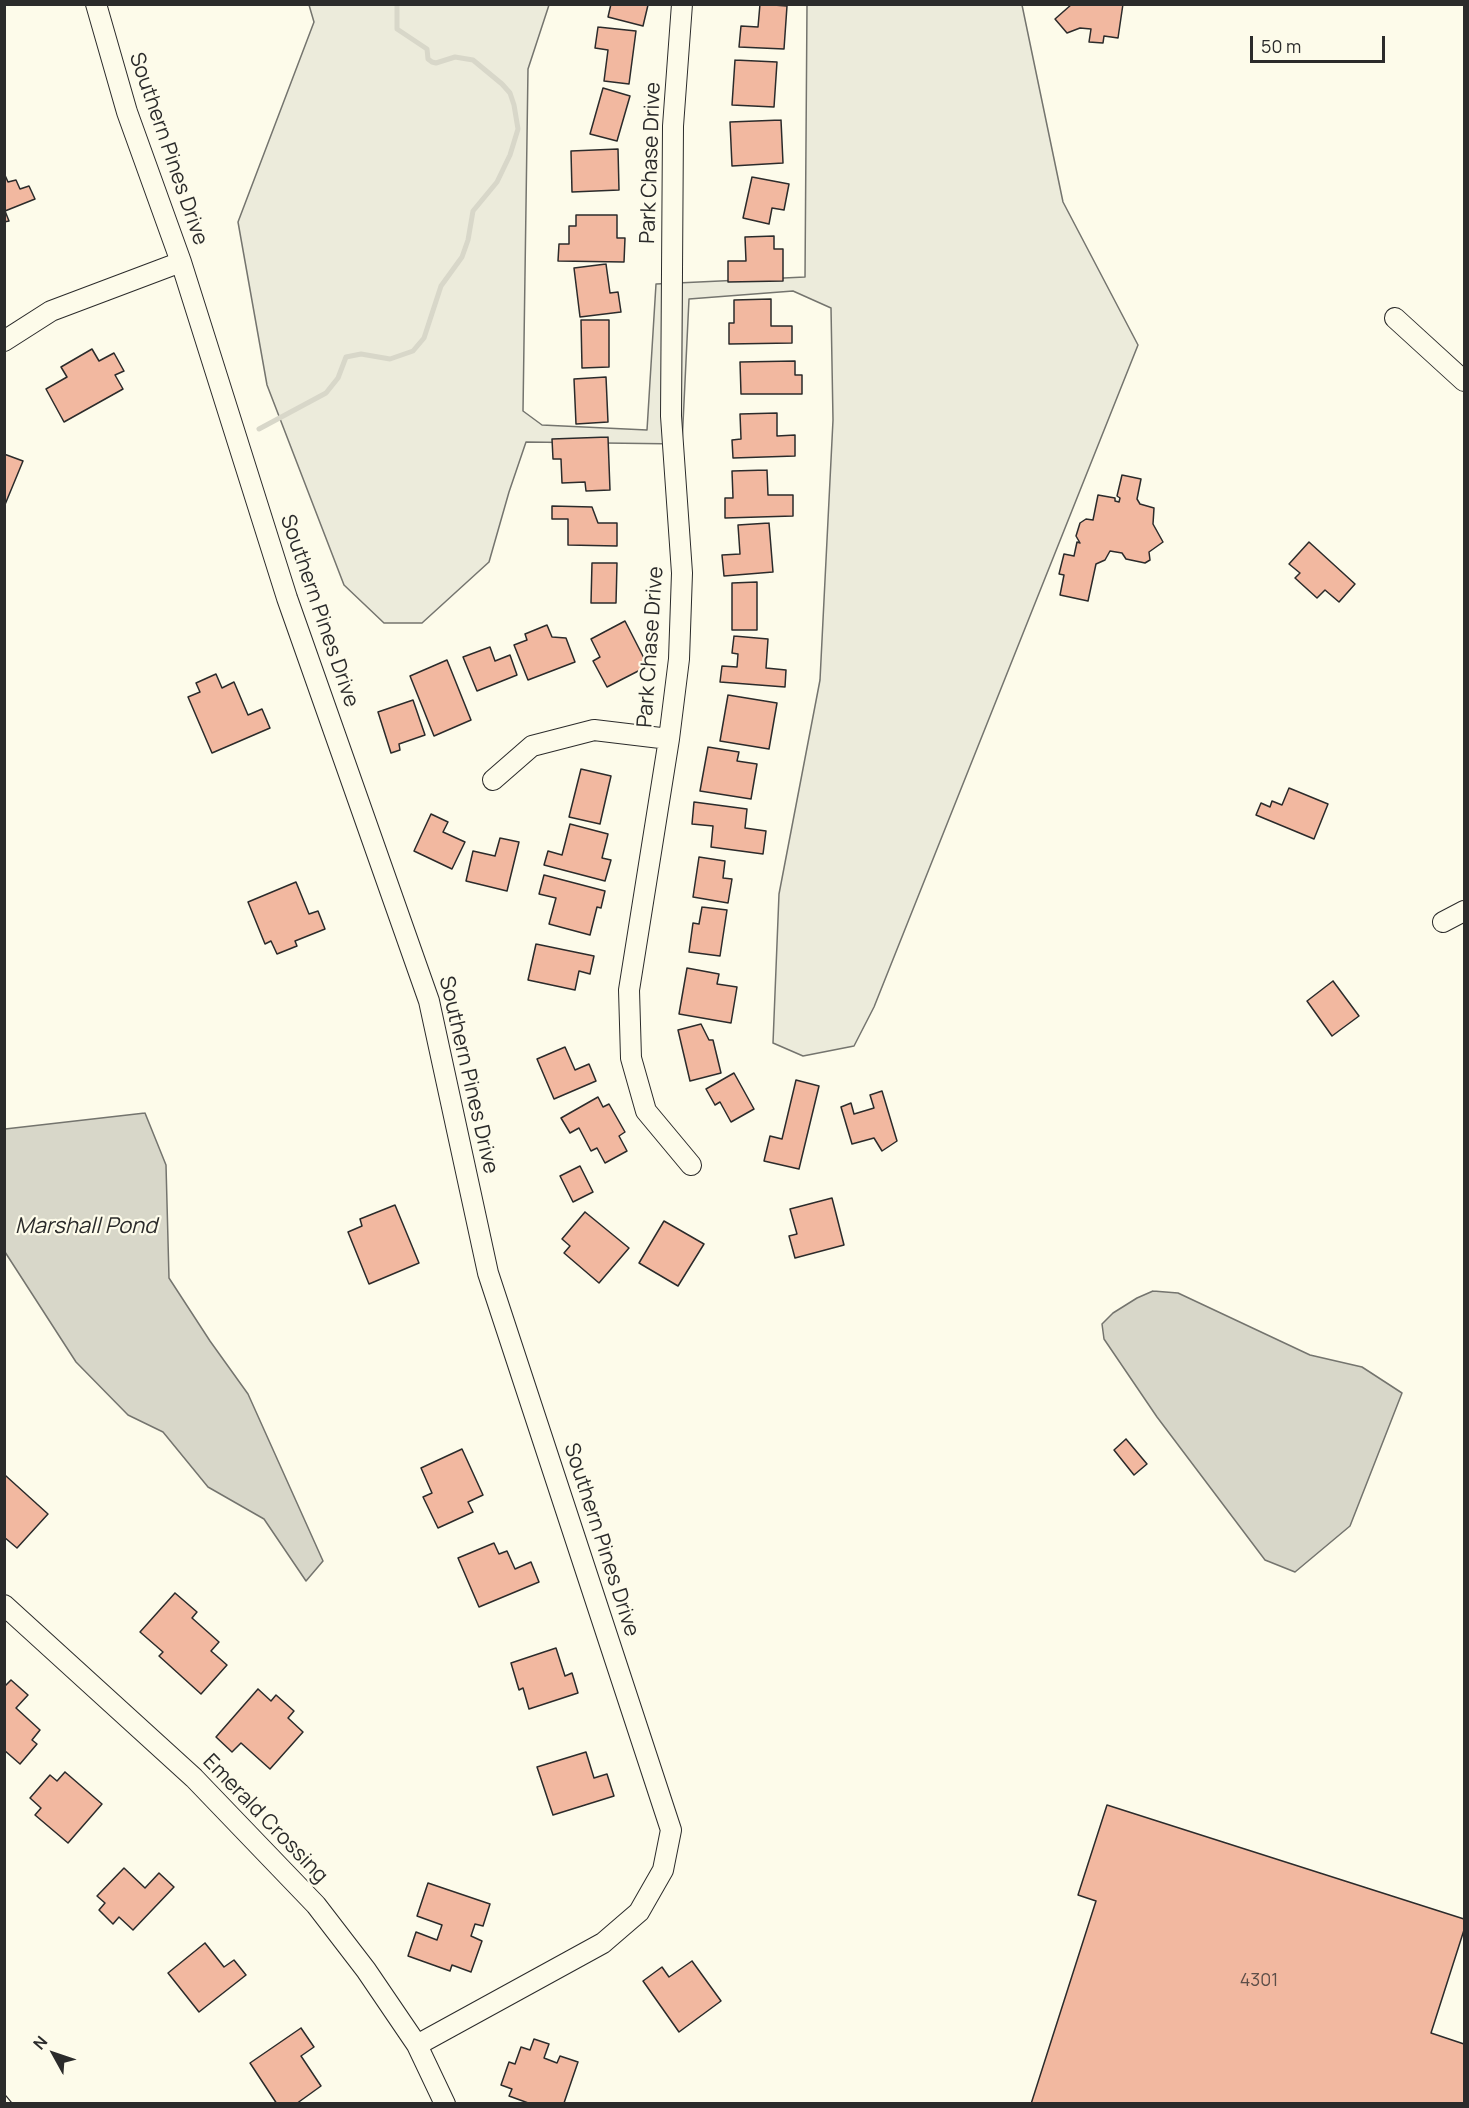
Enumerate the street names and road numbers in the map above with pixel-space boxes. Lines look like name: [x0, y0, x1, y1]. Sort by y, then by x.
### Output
street label: Southern Pines Drive: [123, 49, 213, 249]
street label: Park Chase Drive: [636, 82, 666, 244]
street label: Southern Pines Drive: [274, 511, 364, 711]
street label: Park Chase Drive: [633, 565, 669, 729]
street label: Southern Pines Drive: [433, 974, 503, 1176]
street label: Southern Pines Drive: [558, 1440, 644, 1640]
street label: Emerald Crossing: [197, 1749, 333, 1889]

